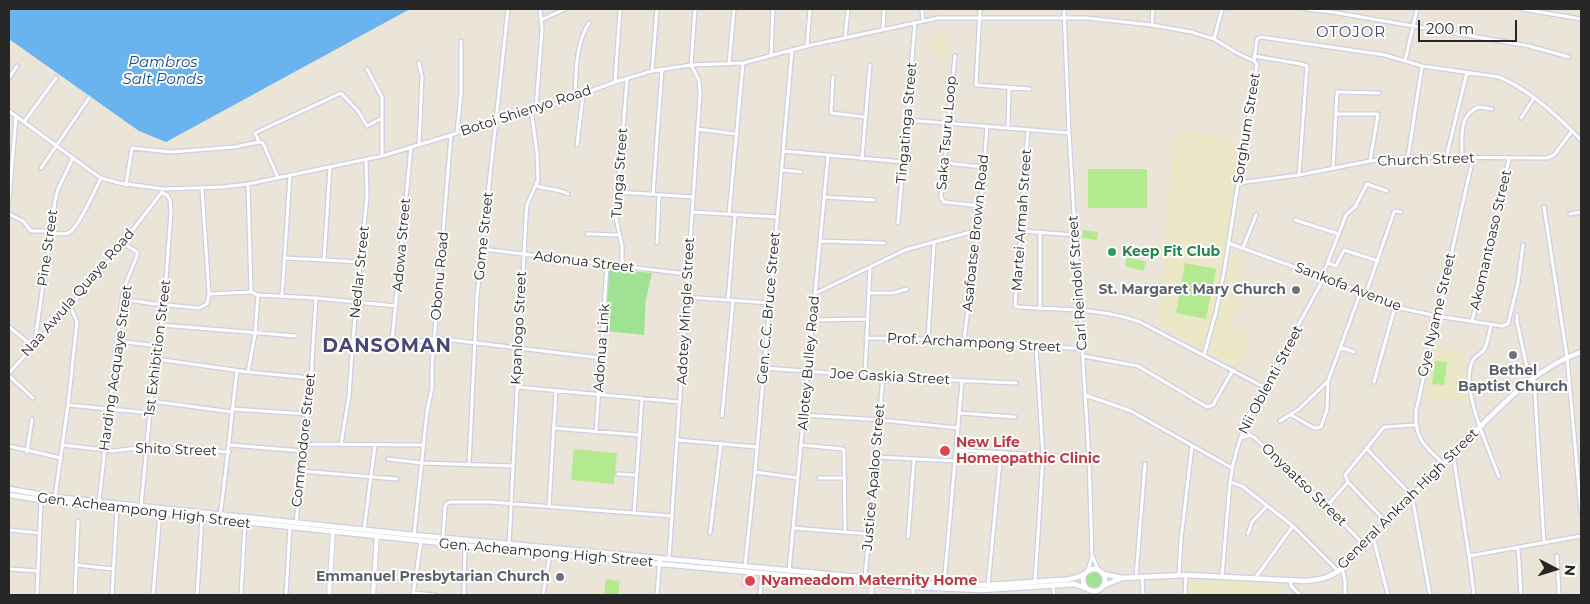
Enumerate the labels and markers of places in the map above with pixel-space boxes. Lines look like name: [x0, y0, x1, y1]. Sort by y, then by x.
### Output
place label: Keep Fit Club: [1122, 244, 1220, 260]
marker: Keep Fit Club: [1106, 246, 1118, 258]
place label: St. Margaret Mary Church: [1098, 282, 1286, 298]
marker: St. Margaret Mary Church: [1290, 284, 1302, 296]
marker: Bethel Baptist Church: [1507, 349, 1519, 361]
place label: Bethel Baptist Church: [1458, 363, 1568, 396]
place label: New Life Homeopathic Clinic: [956, 435, 1100, 468]
marker: New Life Homeopathic Clinic: [938, 444, 952, 458]
place label: Emmanuel Presbytarian Church: [316, 569, 550, 585]
marker: Emmanuel Presbytarian Church: [554, 571, 566, 583]
place label: Nyameadom Maternity Home: [761, 573, 977, 589]
marker: Nyameadom Maternity Home: [743, 574, 757, 588]

